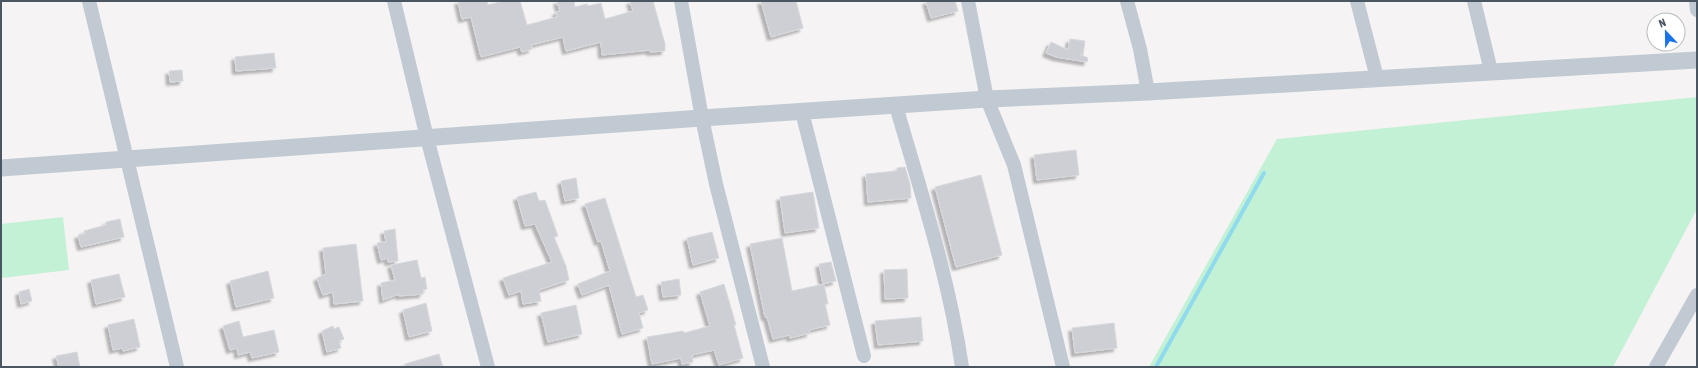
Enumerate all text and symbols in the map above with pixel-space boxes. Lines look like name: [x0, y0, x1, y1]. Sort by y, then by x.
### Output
north arrow: [1646, 12, 1686, 52]
text: N: [1657, 16, 1668, 30]

